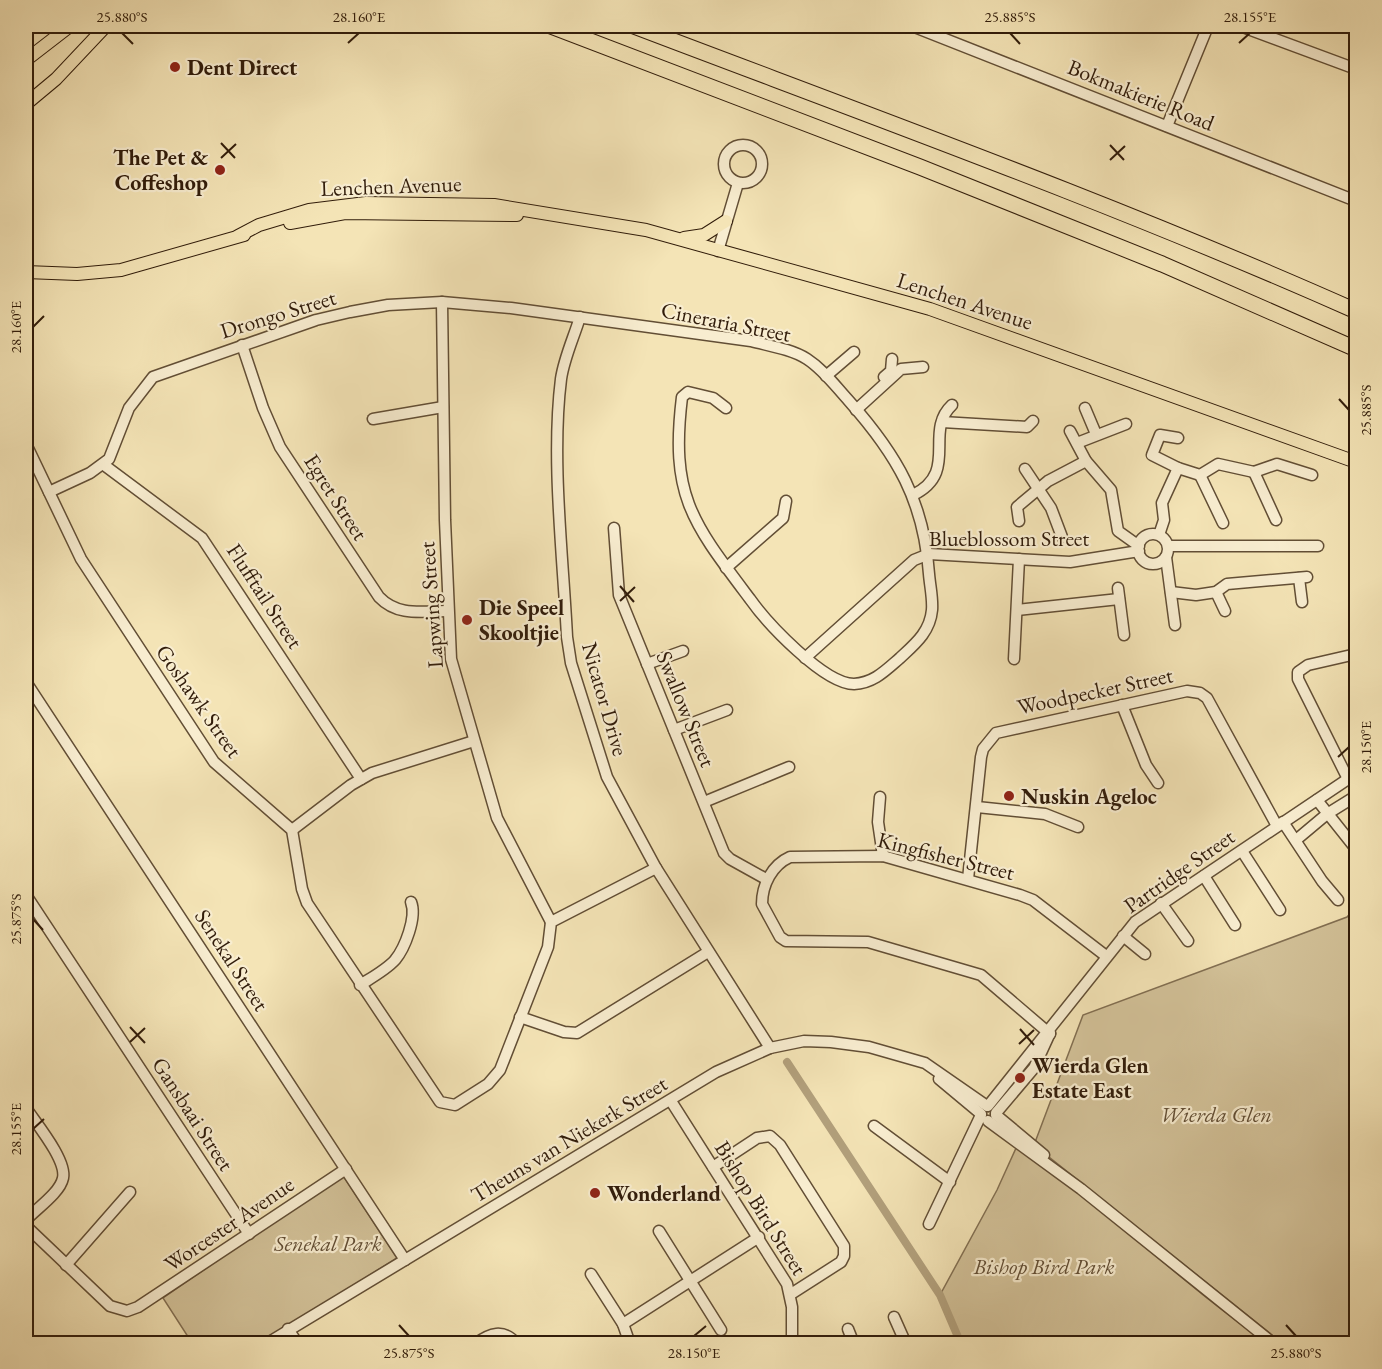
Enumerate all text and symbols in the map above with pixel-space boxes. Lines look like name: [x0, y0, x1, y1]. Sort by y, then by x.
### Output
text: 25.880°S: [97, 7, 147, 26]
text: 28.160°E: [333, 7, 386, 26]
text: 25.885°S: [985, 7, 1035, 26]
text: 28.155°E: [1224, 7, 1277, 26]
street label: Bokmakierie Road: [1063, 52, 1219, 138]
place label: Dent Direct: [187, 53, 298, 82]
marker: Dent Direct: [168, 60, 182, 74]
place label: The Pet & Coffeshop: [113, 143, 208, 197]
marker: The Pet & Coffeshop: [213, 163, 227, 177]
street label: Lenchen Avenue: [320, 169, 462, 203]
street label: Lenchen Avenue: [893, 265, 1037, 337]
street label: Drongo Street: [217, 283, 340, 345]
street label: Cineraria Street: [659, 295, 793, 349]
text: 28.160°E: [6, 300, 25, 353]
text: 25.885°S: [1356, 385, 1375, 435]
street label: Egret Street: [297, 448, 375, 546]
street label: Blueblossom Street: [929, 524, 1089, 553]
street label: Flufftail Street: [220, 538, 310, 654]
street label: Lapwing Street: [412, 541, 450, 669]
place label: Die Speel Skooltjie: [479, 593, 564, 647]
marker: Die Speel Skooltjie: [460, 613, 474, 627]
street label: Goshawk Street: [149, 639, 249, 763]
street label: Nicator Drive: [575, 639, 635, 760]
street label: Swallow Street: [650, 647, 722, 771]
street label: Woodpecker Street: [1014, 660, 1176, 722]
text: 28.150°E: [1356, 720, 1375, 773]
place label: Nuskin Ageloc: [1021, 782, 1157, 811]
marker: Nuskin Ageloc: [1002, 789, 1016, 803]
street label: Partridge Street: [1118, 822, 1240, 920]
street label: Kingfisher Street: [875, 825, 1018, 887]
text: 25.875°S: [6, 894, 25, 944]
street label: Senekal Street: [188, 903, 276, 1017]
place label: Wierda Glen Estate East: [1032, 1051, 1149, 1105]
street label: Gansbaai Street: [145, 1052, 241, 1177]
street label: Theuns van Niekerk Street: [465, 1069, 673, 1209]
marker: Wierda Glen Estate East: [1013, 1071, 1027, 1085]
park label: Wierda Glen: [1160, 1100, 1272, 1129]
text: 28.155°E: [6, 1102, 25, 1155]
street label: Bishop Bird Street: [708, 1135, 814, 1281]
street label: Worcester Avenue: [158, 1170, 300, 1278]
place label: Wonderland: [607, 1179, 721, 1208]
marker: Wonderland: [588, 1186, 602, 1200]
park label: Senekal Park: [273, 1229, 382, 1258]
park label: Bishop Bird Park: [973, 1252, 1114, 1281]
text: 25.875°S: [384, 1343, 434, 1362]
text: 28.150°E: [668, 1343, 721, 1362]
text: 25.880°S: [1271, 1343, 1321, 1362]

